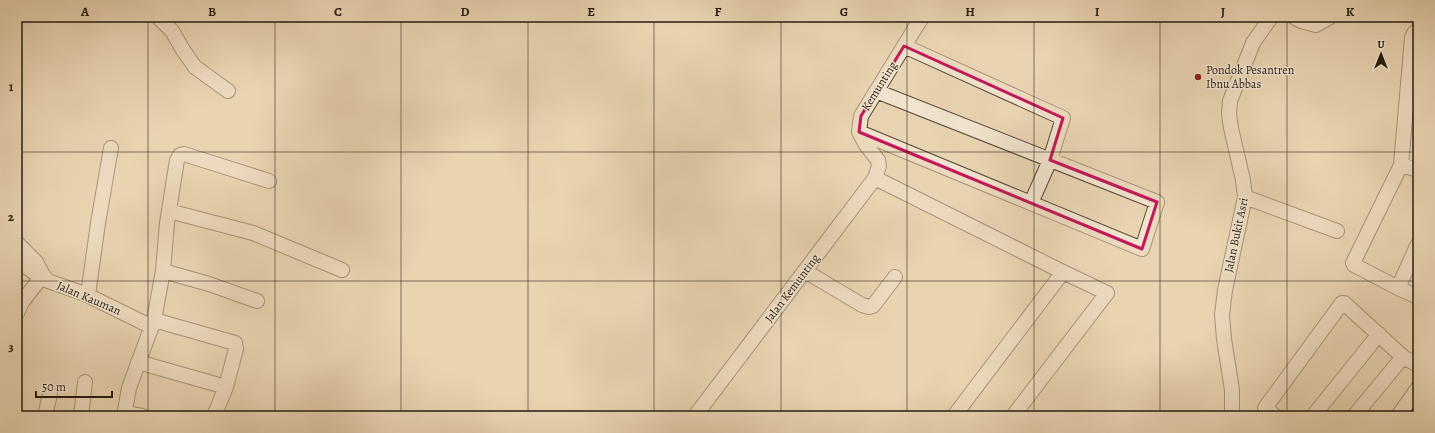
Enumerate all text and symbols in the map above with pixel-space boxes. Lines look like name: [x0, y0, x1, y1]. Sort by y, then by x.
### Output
text: A: [80, 3, 90, 20]
text: B: [208, 3, 216, 20]
text: C: [334, 3, 342, 20]
text: D: [460, 3, 470, 20]
text: E: [587, 3, 595, 20]
text: F: [715, 3, 722, 20]
text: G: [840, 3, 848, 20]
text: H: [965, 3, 975, 20]
text: I: [1095, 3, 1100, 20]
text: J: [1221, 3, 1225, 20]
text: K: [1346, 3, 1355, 20]
north arrow: [1361, 34, 1401, 74]
text: U: [1377, 37, 1385, 52]
street label: Kemunting: [857, 58, 901, 114]
place label: Pondok Pesantren Ibnu Abbas: [1206, 62, 1295, 92]
marker: Pondok Pesantren Ibnu Abbas: [1193, 72, 1203, 82]
text: 1: [9, 78, 14, 95]
street label: Jalan Bukit Asri: [1220, 196, 1252, 274]
text: 2: [8, 208, 15, 225]
street label: Jalan Kemunting: [761, 250, 823, 326]
street label: Jalan Kauman: [54, 277, 124, 319]
text: 3: [8, 338, 14, 355]
scale bar: [36, 373, 112, 399]
text: 50 m: [42, 379, 66, 395]

